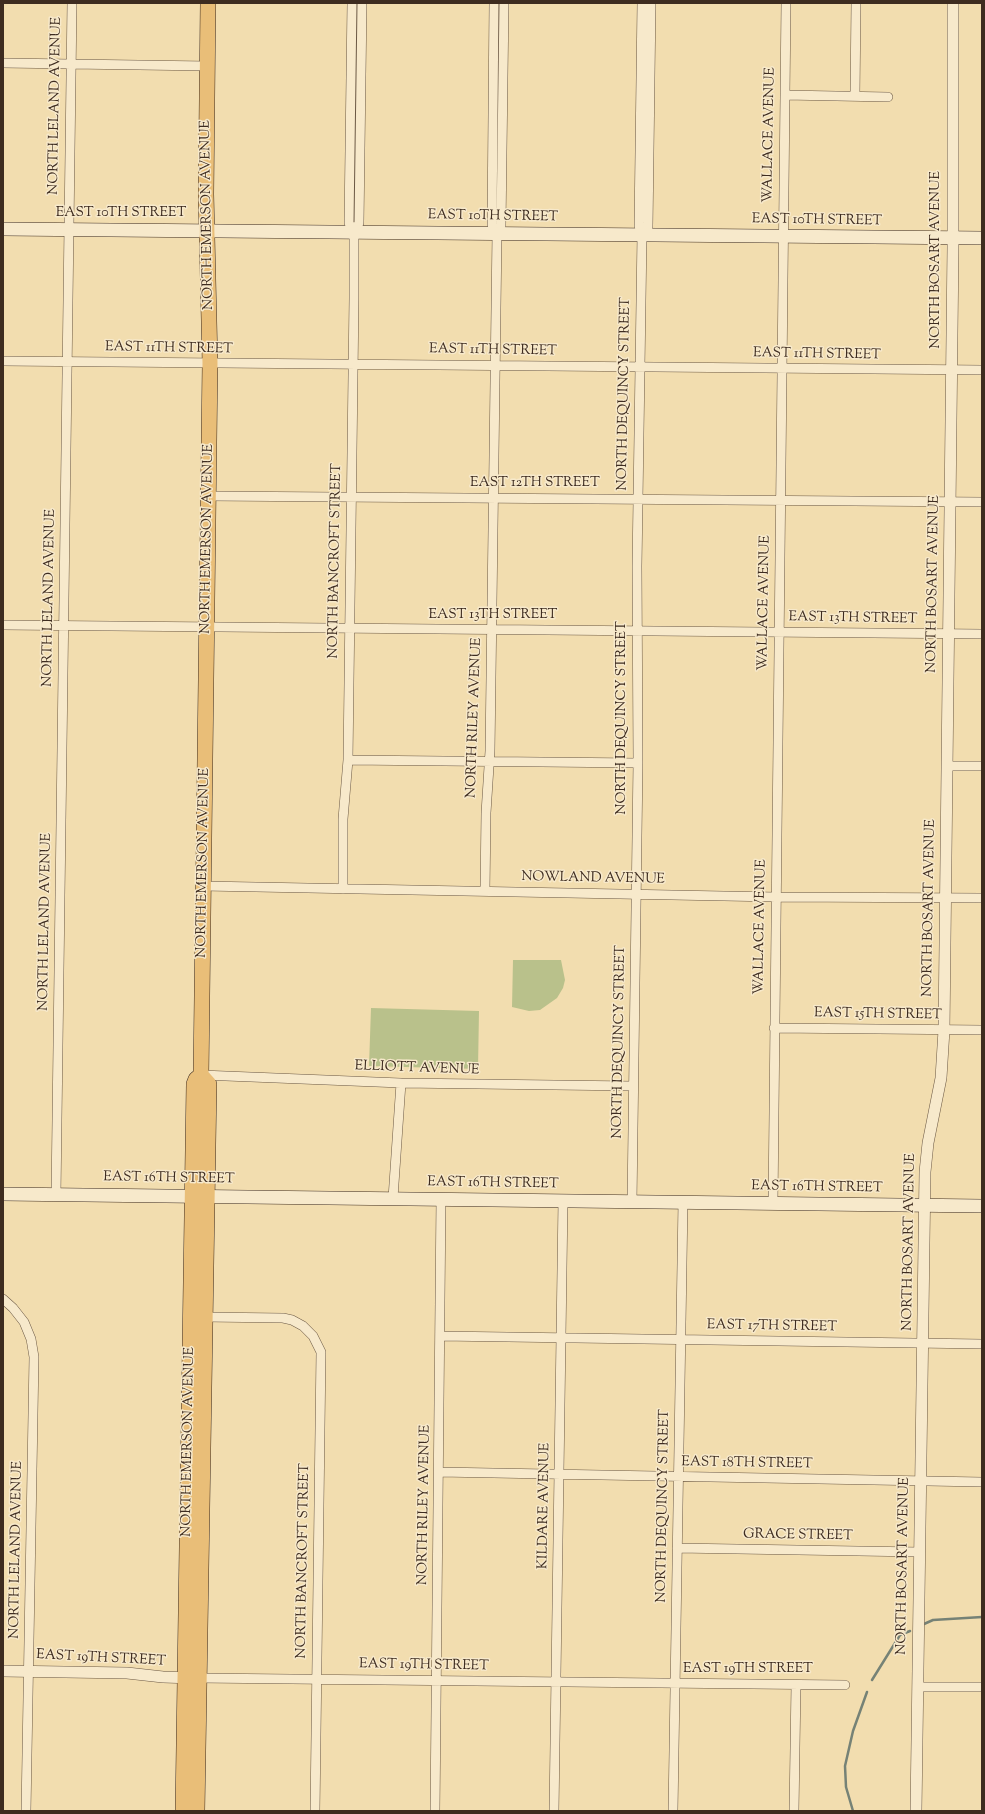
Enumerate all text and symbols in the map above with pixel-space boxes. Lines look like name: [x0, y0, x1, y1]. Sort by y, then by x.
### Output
street label: NORTH LELAND AVENUE: [46, 17, 66, 195]
street label: WALLACE AVENUE: [760, 67, 780, 203]
street label: NORTH EMERSON AVENUE: [198, 120, 218, 310]
street label: NORTH BOSART AVENUE: [929, 171, 945, 349]
street label: EAST 10TH STREET: [56, 206, 186, 222]
street label: EAST 10TH STREET: [428, 207, 558, 227]
street label: EAST 10TH STREET: [752, 211, 882, 231]
street label: NORTH DEQUINCY STREET: [615, 297, 635, 491]
street label: EAST 11TH STREET: [105, 339, 233, 359]
street label: EAST 11TH STREET: [429, 341, 557, 361]
street label: EAST 11TH STREET: [753, 345, 881, 365]
street label: NORTH EMERSON AVENUE: [198, 444, 218, 634]
street label: NORTH BANCROFT STREET: [326, 463, 346, 659]
street label: EAST 12TH STREET: [470, 476, 600, 492]
street label: NORTH BOSART AVENUE: [924, 495, 944, 673]
street label: NORTH LELAND AVENUE: [40, 509, 60, 687]
street label: WALLACE AVENUE: [755, 535, 775, 671]
street label: EAST 13TH STREET: [429, 608, 557, 624]
street label: EAST 13TH STREET: [788, 609, 918, 629]
street label: NORTH DEQUINCY STREET: [615, 621, 631, 815]
street label: NORTH RILEY AVENUE: [464, 638, 486, 798]
street label: NORTH EMERSON AVENUE: [194, 768, 214, 958]
street label: NORTH BOSART AVENUE: [920, 819, 940, 997]
street label: NORTH LELAND AVENUE: [36, 833, 56, 1011]
street label: WALLACE AVENUE: [751, 859, 771, 995]
street label: NOWLAND AVENUE: [521, 869, 665, 889]
street label: NORTH DEQUINCY STREET: [610, 945, 630, 1139]
street label: EAST 15TH STREET: [814, 1005, 942, 1025]
street label: ELLIOTT AVENUE: [354, 1058, 480, 1080]
street label: NORTH BOSART AVENUE: [900, 1153, 920, 1331]
street label: EAST 16TH STREET: [103, 1169, 235, 1189]
street label: EAST 16TH STREET: [427, 1174, 559, 1194]
street label: EAST 16TH STREET: [751, 1178, 883, 1198]
street label: EAST 17TH STREET: [707, 1317, 837, 1337]
street label: NORTH EMERSON AVENUE: [179, 1347, 199, 1537]
street label: NORTH DEQUINCY STREET: [654, 1409, 674, 1603]
street label: NORTH RILEY AVENUE: [415, 1425, 435, 1585]
street label: KILDARE AVENUE: [535, 1443, 555, 1569]
street label: EAST 18TH STREET: [681, 1454, 813, 1474]
street label: NORTH LELAND AVENUE: [7, 1461, 27, 1639]
street label: NORTH BANCROFT STREET: [294, 1463, 314, 1659]
street label: NORTH BOSART AVENUE: [894, 1477, 914, 1655]
street label: GRACE STREET: [743, 1527, 853, 1545]
street label: EAST 19TH STREET: [36, 1647, 166, 1671]
street label: EAST 19TH STREET: [359, 1656, 489, 1676]
street label: EAST 19TH STREET: [683, 1662, 813, 1678]

